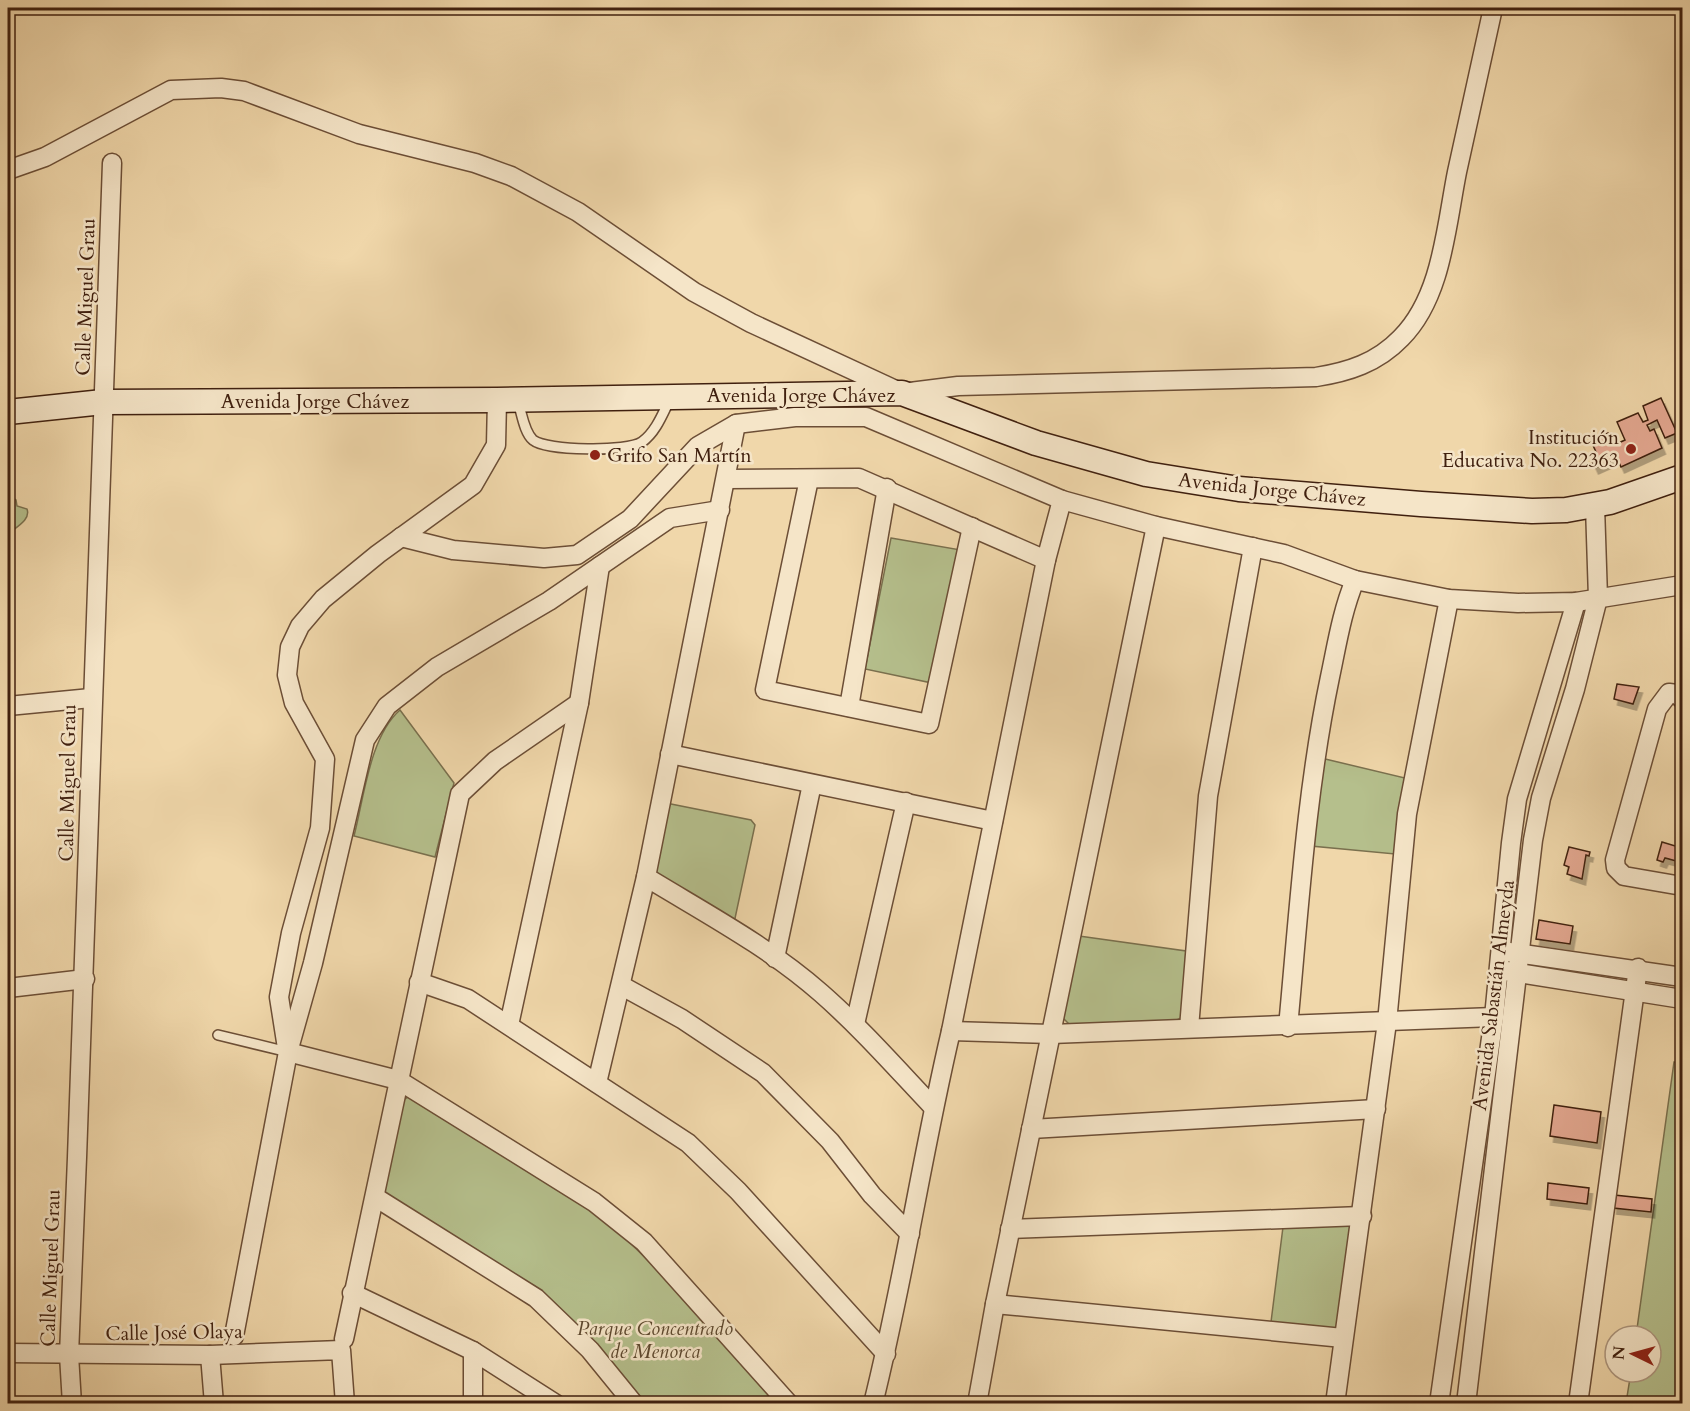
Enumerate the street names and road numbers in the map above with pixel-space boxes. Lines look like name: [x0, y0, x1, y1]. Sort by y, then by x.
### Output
street label: Calle Miguel Grau: [69, 218, 102, 376]
street label: Avenida Jorge Chávez: [707, 382, 895, 409]
street label: Avenida Jorge Chávez: [221, 388, 409, 415]
street label: Avenida Jorge Chávez: [1177, 466, 1367, 513]
street label: Calle Miguel Grau: [53, 704, 82, 862]
street label: Avenida Sabastián Almeyda: [1466, 878, 1521, 1112]
street label: Calle Miguel Grau: [34, 1189, 67, 1347]
street label: Calle José Olaya: [105, 1318, 243, 1347]

